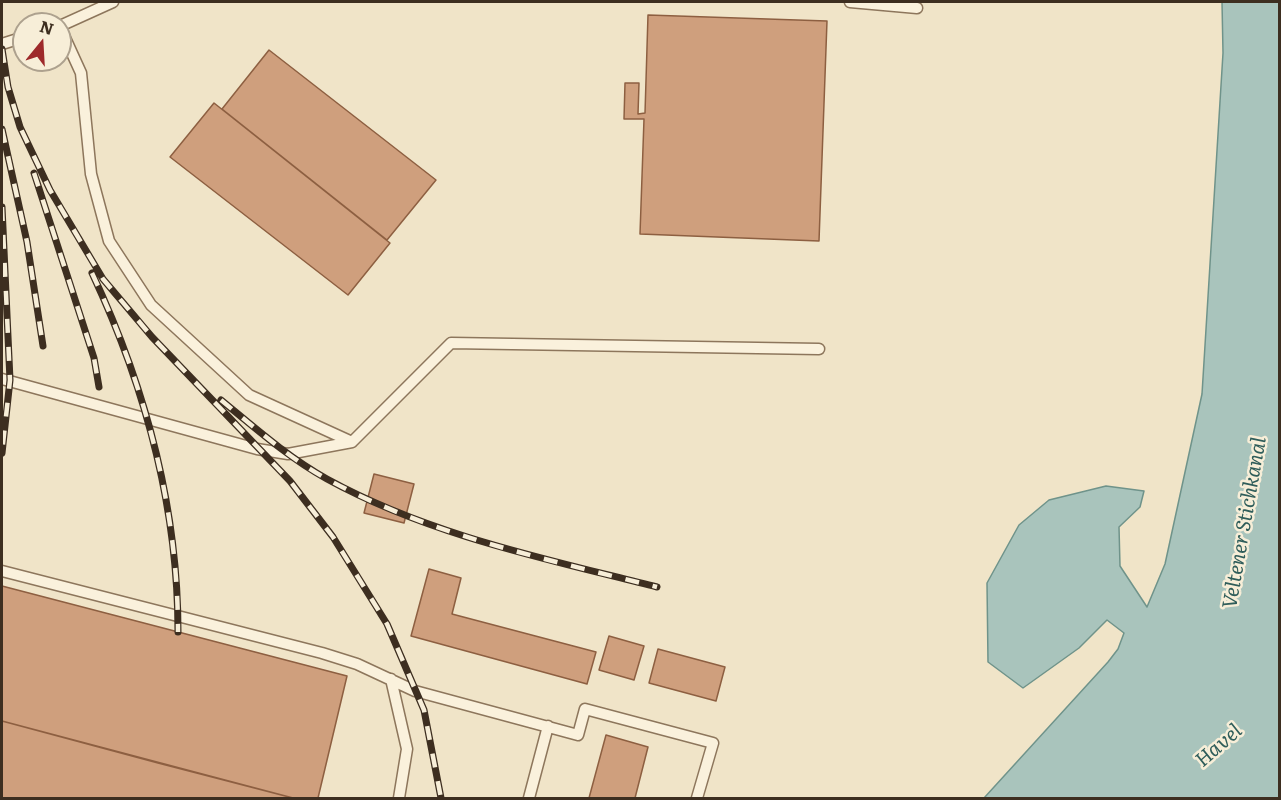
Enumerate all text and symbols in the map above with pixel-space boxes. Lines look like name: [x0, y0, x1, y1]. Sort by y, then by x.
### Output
north arrow: [12, 12, 72, 72]
text: N: [37, 13, 57, 40]
water label: Veltener Stichkanal: [1218, 435, 1272, 611]
water label: Havel: [1191, 719, 1247, 773]

